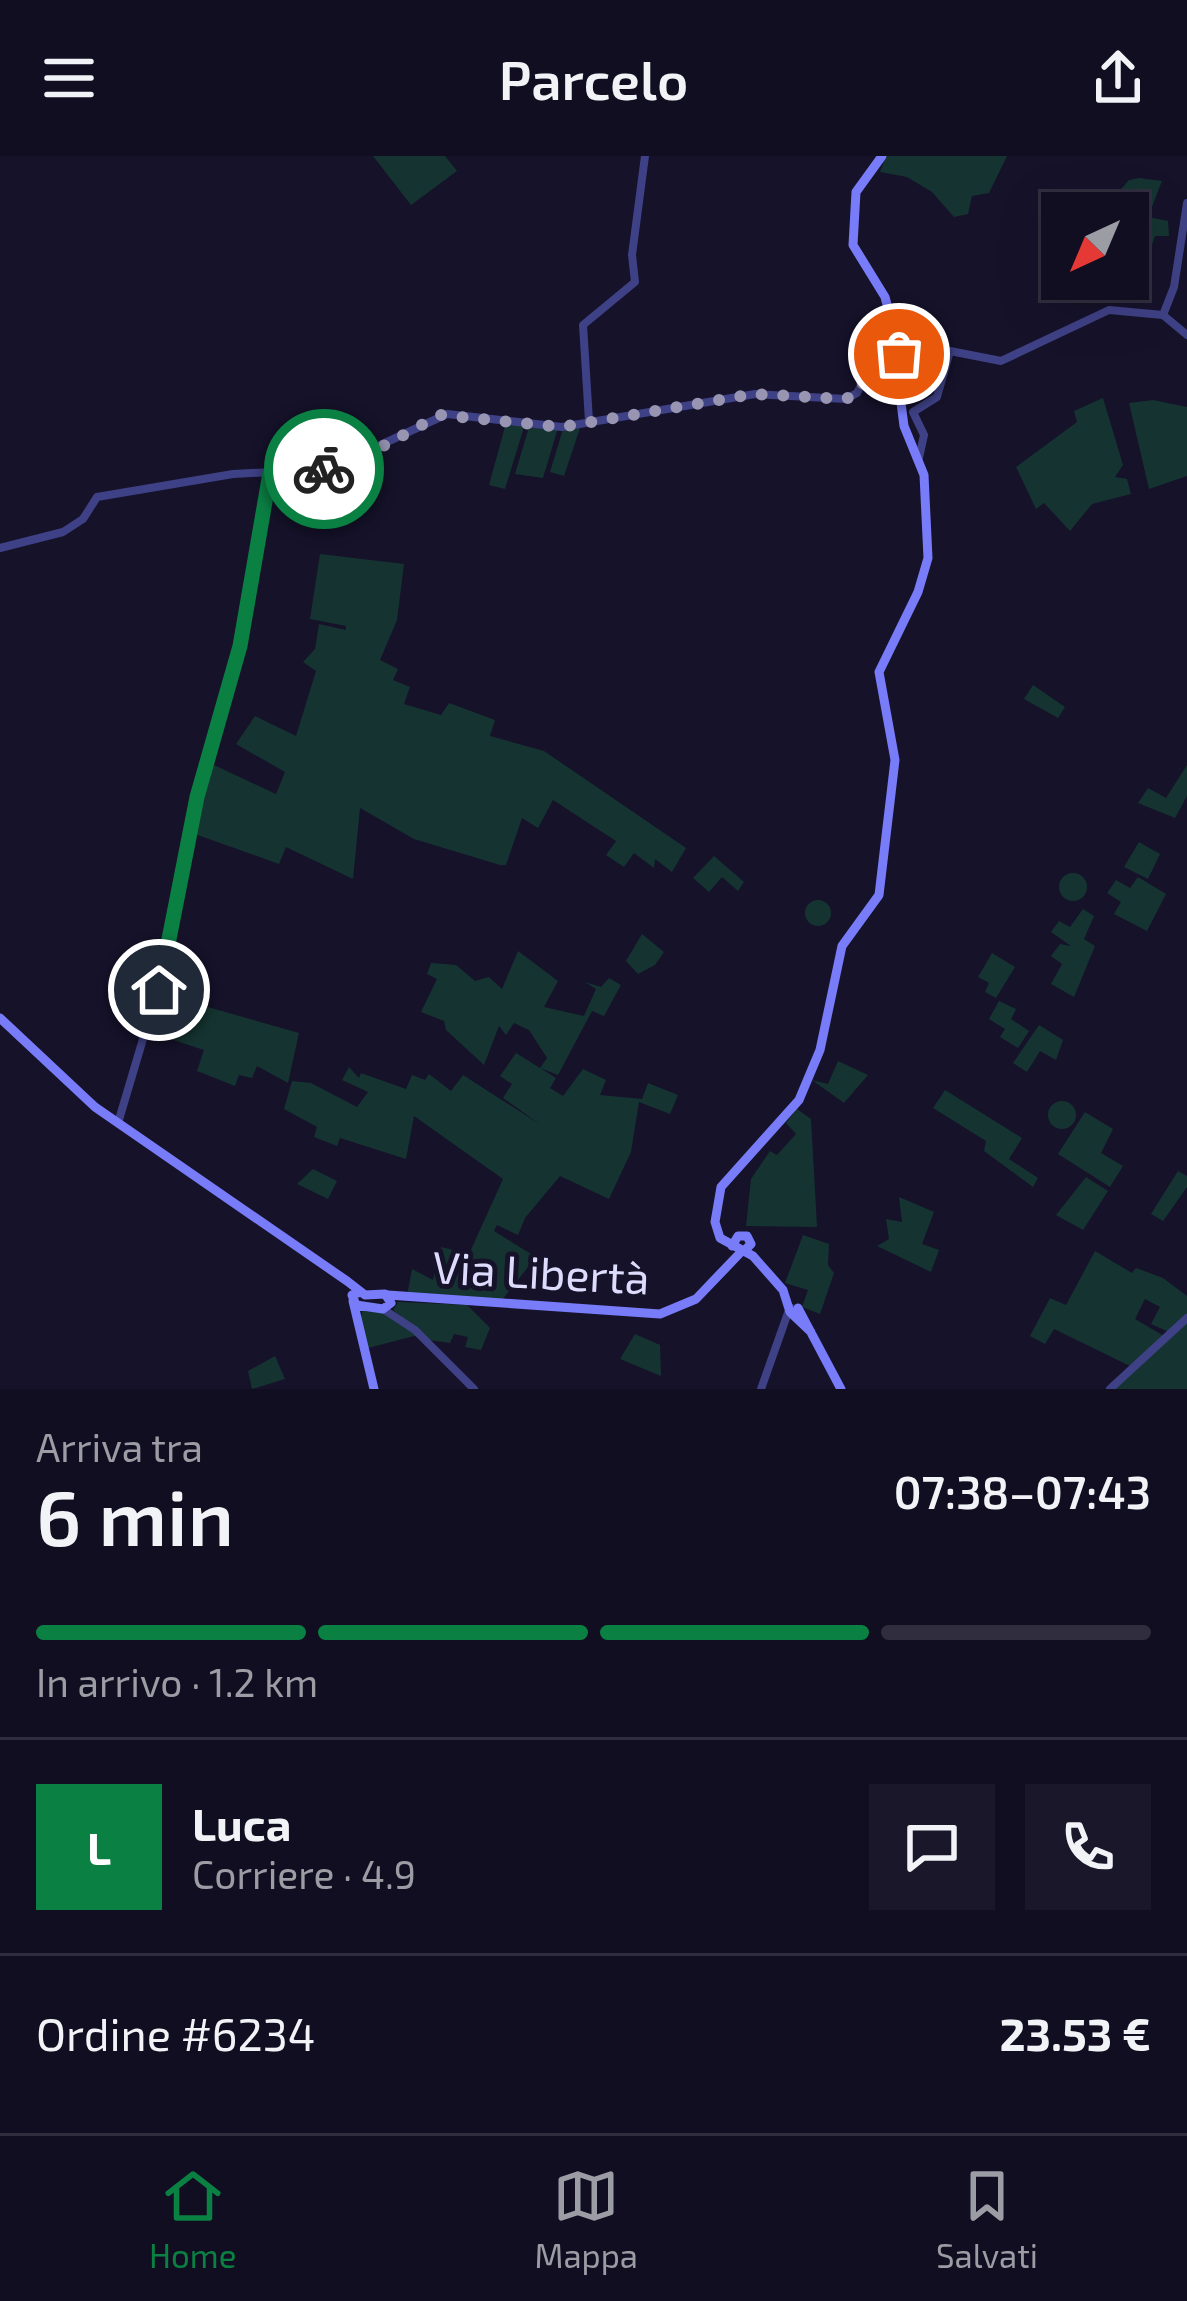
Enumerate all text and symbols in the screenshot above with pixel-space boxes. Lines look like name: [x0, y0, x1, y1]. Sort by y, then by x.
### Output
icon: menu: [36, 45, 102, 111]
icon: share: [1085, 45, 1151, 111]
text: Parcelo: [499, 46, 688, 111]
north arrow: [1041, 192, 1149, 300]
map controls: [1041, 192, 1149, 300]
pin: [848, 303, 950, 405]
icon: bag: [866, 321, 932, 387]
courier: [264, 409, 384, 529]
icon: bike: [291, 436, 357, 502]
pin: [108, 939, 210, 1041]
icon: home: [126, 957, 192, 1023]
street label: Via Libertà: [431, 1238, 651, 1304]
text: Arriva tra: [36, 1423, 203, 1470]
text: 07:38–07:43: [894, 1464, 1151, 1518]
text: 6 min: [36, 1468, 234, 1562]
text: In arrivo · 1.2 km: [36, 1658, 318, 1705]
button: chat: [869, 1784, 995, 1910]
button: phone: [1025, 1784, 1151, 1910]
text: Luca: [192, 1796, 291, 1850]
text: L: [87, 1820, 111, 1874]
text: Corriere · 4.9: [192, 1850, 416, 1897]
text: Ordine #6234: [36, 2006, 316, 2060]
text: 23.53 €: [999, 2006, 1151, 2060]
tab: Home: [149, 2163, 236, 2275]
tab: Mappa: [535, 2163, 638, 2275]
tab: Salvati: [936, 2163, 1038, 2275]

